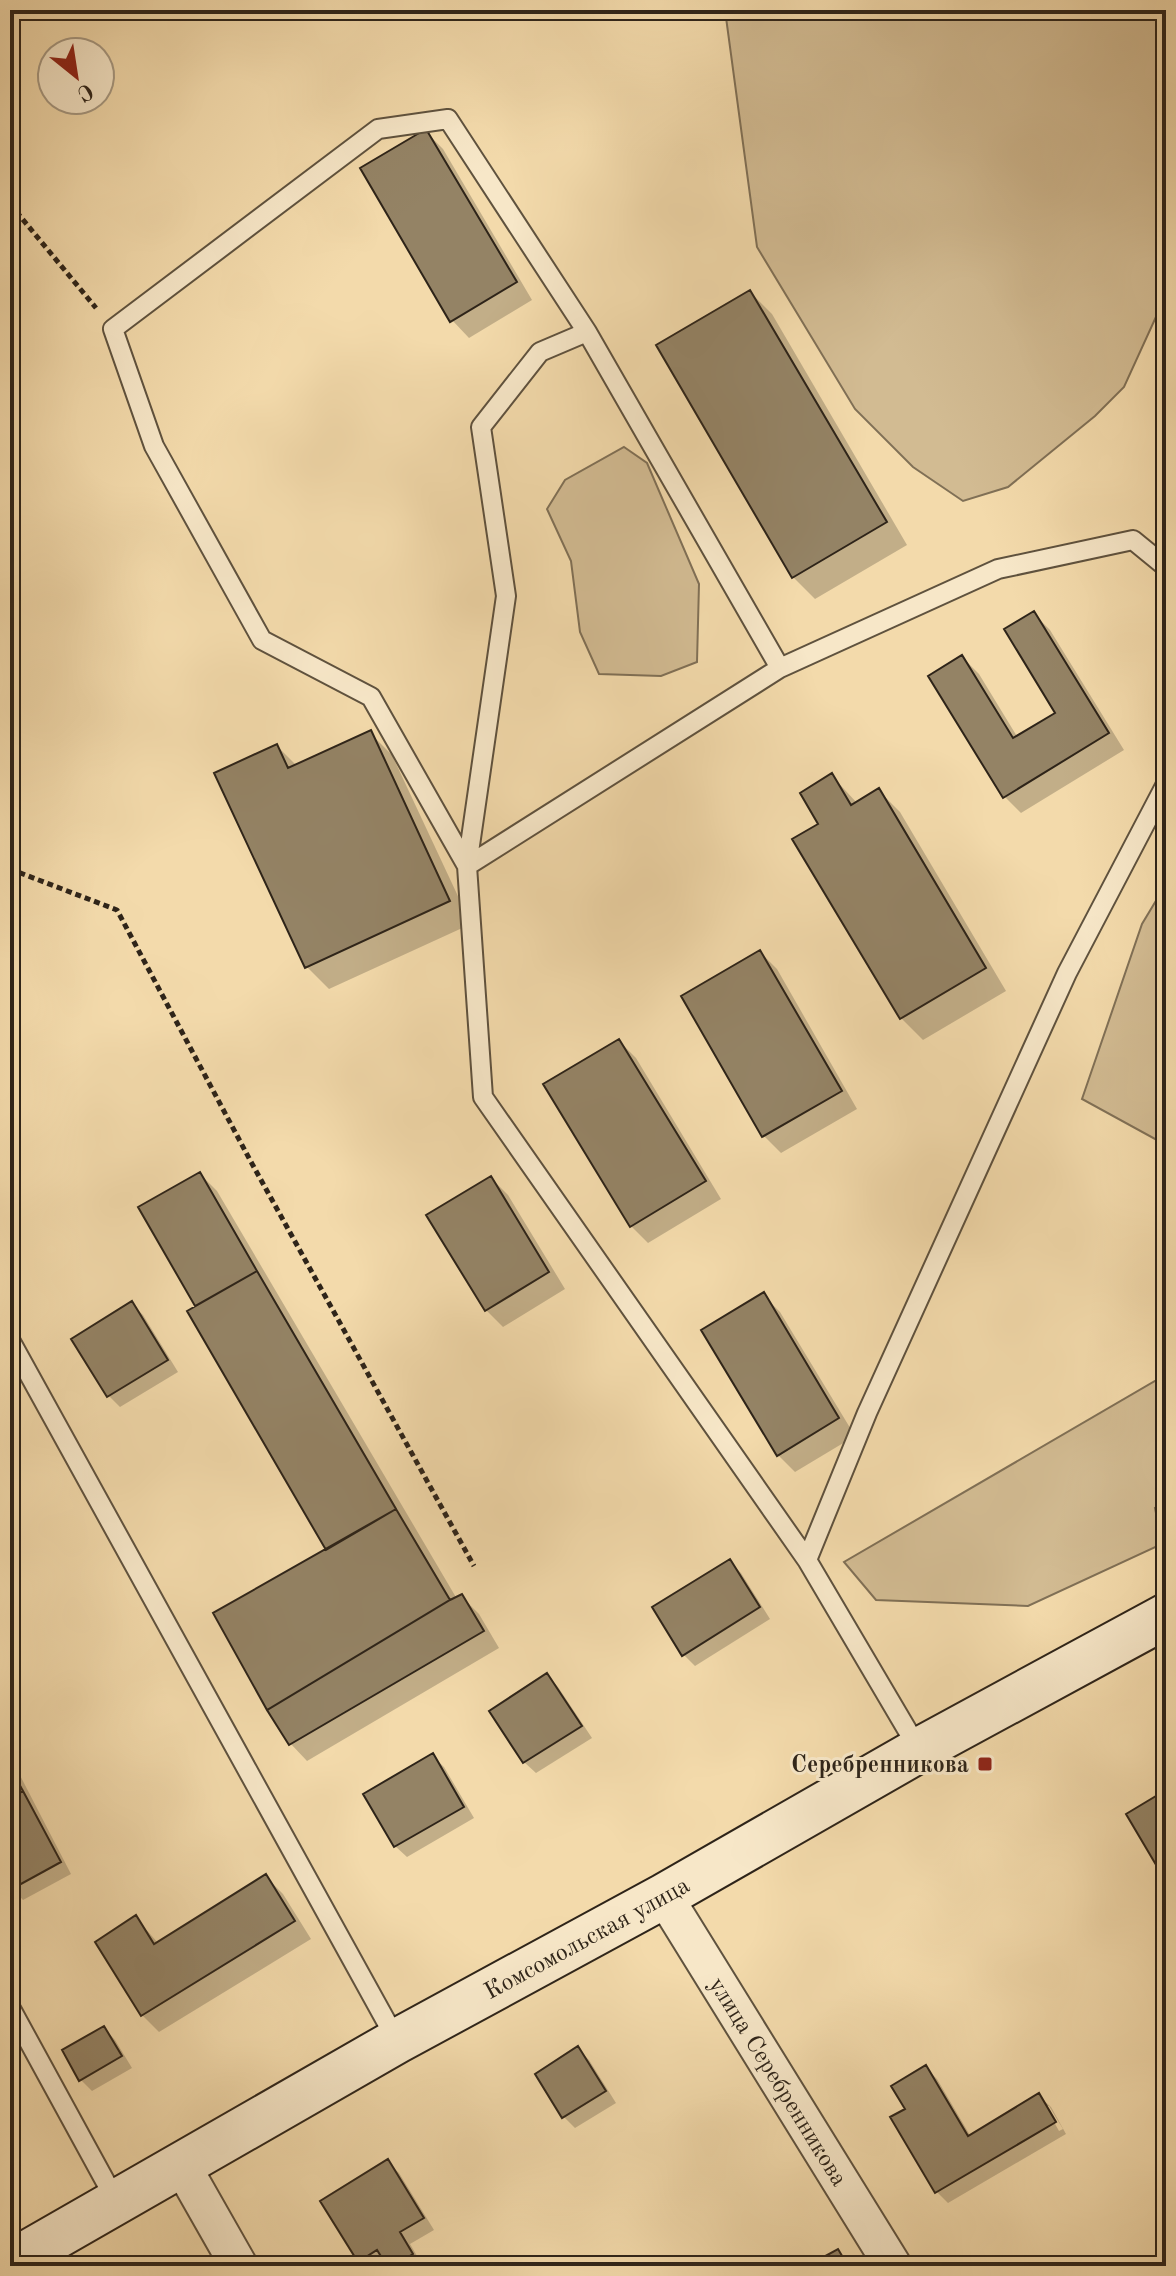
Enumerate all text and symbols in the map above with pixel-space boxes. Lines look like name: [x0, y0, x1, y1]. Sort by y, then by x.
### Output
north arrow: [36, 36, 116, 116]
text: С: [73, 78, 97, 105]
place label: Серебренникова: [791, 1754, 969, 1778]
marker: Серебренникова: [976, 1755, 994, 1773]
street label: Комсомольская улица: [481, 1874, 694, 2005]
street label: улица Серебренникова: [703, 1974, 851, 2191]

